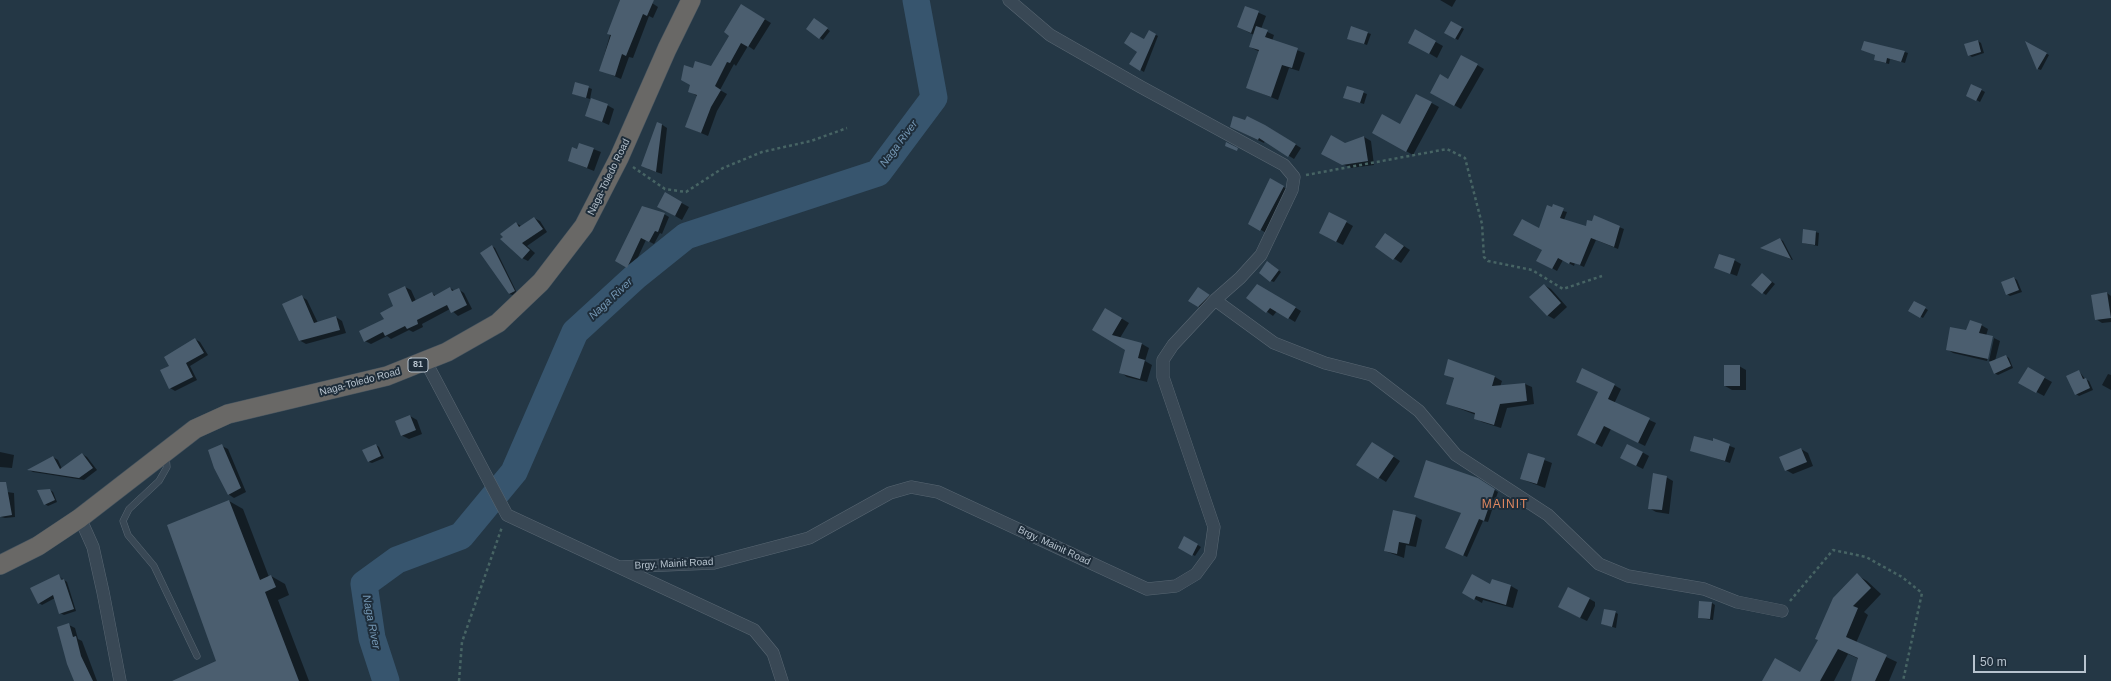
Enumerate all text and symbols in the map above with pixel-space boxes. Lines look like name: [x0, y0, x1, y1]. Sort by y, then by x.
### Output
water label: Naga River: [877, 118, 921, 170]
street label: Naga-Toledo Road: [585, 137, 633, 217]
water label: Naga River: [586, 275, 636, 323]
road number: 81: [408, 358, 428, 372]
street label: Naga-Toledo Road: [318, 365, 402, 399]
district label: MAINIT: [1482, 498, 1528, 512]
street label: Brgy. Mainit Road: [1016, 524, 1092, 568]
street label: Brgy. Mainit Road: [634, 556, 714, 572]
water label: Naga River: [359, 594, 383, 650]
scale bar: [1975, 647, 2088, 673]
text: 50 m: [1980, 655, 2007, 669]

